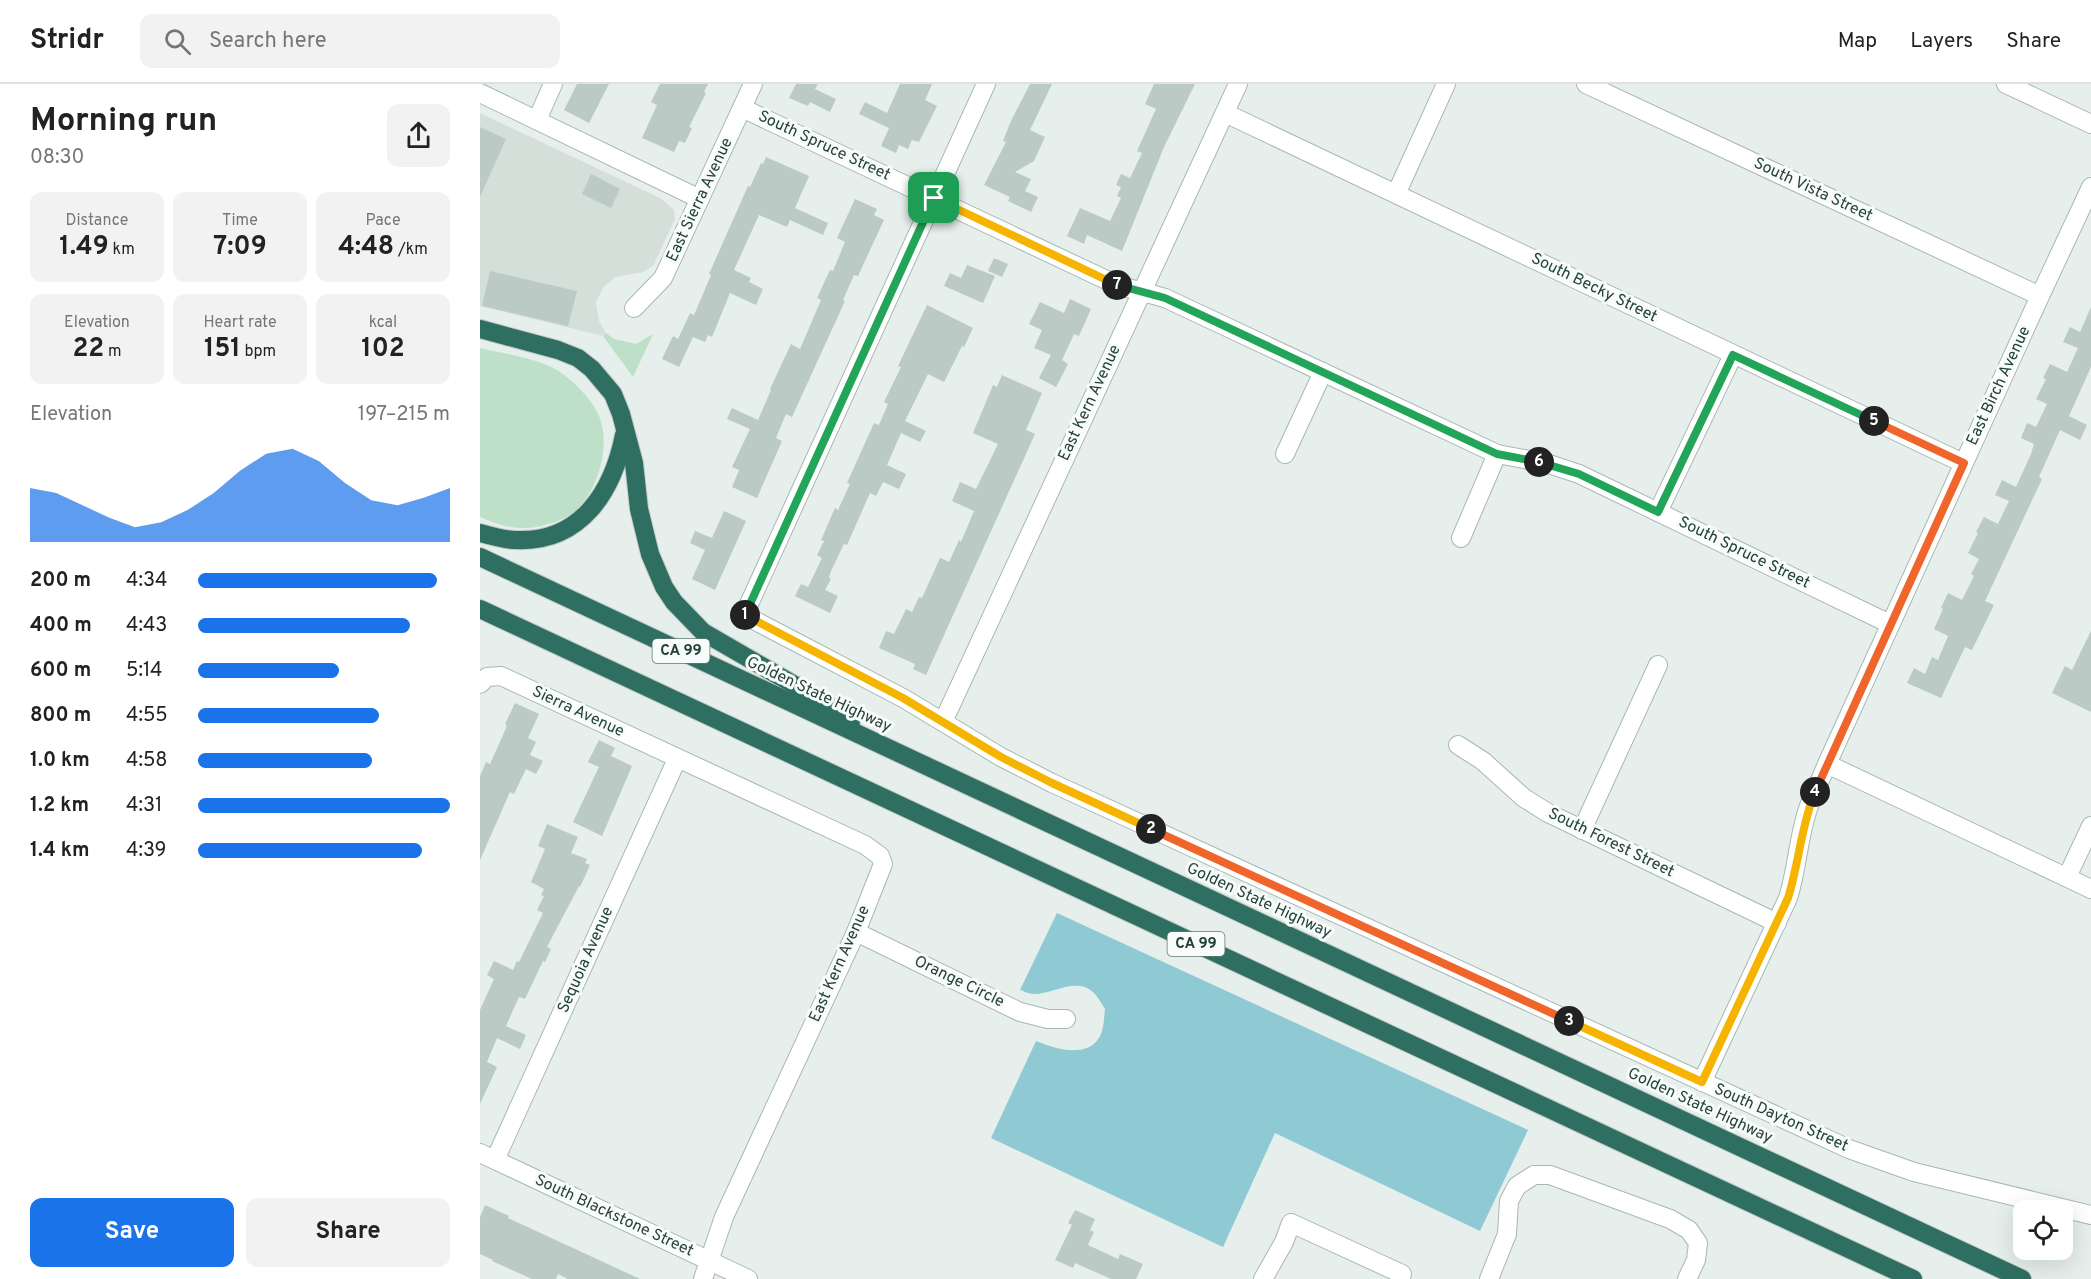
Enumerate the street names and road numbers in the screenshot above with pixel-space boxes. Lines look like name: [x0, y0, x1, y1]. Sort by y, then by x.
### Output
street label: South Spruce Street: [755, 107, 893, 185]
street label: East Sierra Avenue: [663, 135, 737, 265]
street label: South Vista Street: [1750, 154, 1876, 226]
street label: South Becky Street: [1528, 249, 1660, 327]
street label: East Birch Avenue: [1963, 323, 2035, 449]
street label: East Kern Avenue: [1054, 342, 1126, 464]
street label: South Spruce Street: [1675, 512, 1813, 594]
road number: CA 99: [652, 639, 710, 663]
street label: Golden State Highway: [743, 653, 895, 737]
street label: Sierra Avenue: [529, 682, 627, 742]
street label: South Forest Street: [1545, 804, 1677, 882]
street label: Golden State Highway: [1183, 859, 1335, 943]
street label: East Kern Avenue: [805, 902, 875, 1026]
street label: Sequoia Avenue: [554, 904, 618, 1016]
road number: CA 99: [1168, 932, 1224, 956]
street label: Orange Circle: [911, 952, 1007, 1012]
street label: Golden State Highway: [1624, 1064, 1776, 1148]
street label: South Dayton Street: [1711, 1079, 1851, 1157]
street label: South Blackstone Street: [531, 1170, 697, 1262]

